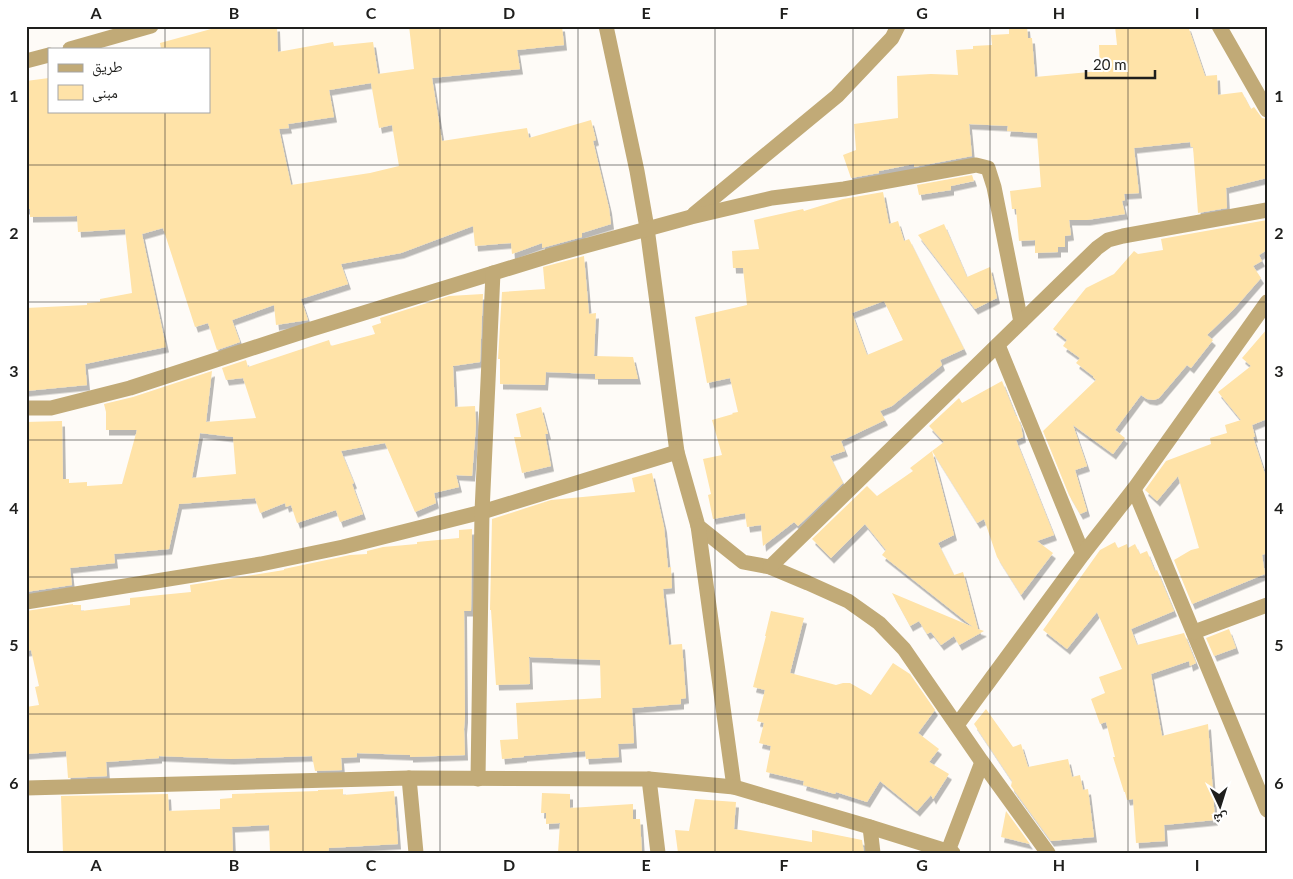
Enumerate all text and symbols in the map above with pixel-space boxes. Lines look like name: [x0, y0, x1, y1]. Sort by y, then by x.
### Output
text: A: [89, 3, 102, 22]
text: B: [229, 3, 239, 22]
text: C: [366, 3, 377, 22]
text: D: [503, 3, 515, 22]
text: E: [641, 3, 651, 22]
text: F: [779, 3, 789, 22]
text: G: [916, 3, 928, 22]
text: H: [1053, 3, 1065, 22]
text: I: [1195, 3, 1199, 22]
legend: [48, 48, 210, 112]
scale bar: [1086, 48, 1154, 80]
text: 20 m: [1093, 55, 1127, 73]
text: طريق: [92, 57, 123, 77]
text: مبنى: [92, 83, 118, 103]
text: 1: [9, 86, 19, 105]
text: 1: [1274, 86, 1284, 105]
text: 2: [9, 223, 19, 242]
text: 2: [1274, 223, 1284, 242]
text: 3: [9, 361, 19, 380]
text: 3: [1274, 361, 1284, 380]
text: 4: [9, 498, 19, 517]
text: 4: [1274, 498, 1284, 517]
text: 5: [9, 635, 19, 654]
text: 5: [1274, 635, 1284, 654]
text: 6: [9, 773, 19, 792]
text: 6: [1274, 773, 1284, 792]
north arrow: [1196, 782, 1246, 832]
text: ش: [1213, 809, 1229, 828]
text: A: [89, 855, 102, 874]
text: B: [229, 855, 239, 874]
text: C: [366, 855, 377, 874]
text: D: [503, 855, 515, 874]
text: E: [641, 855, 651, 874]
text: F: [779, 855, 789, 874]
text: G: [916, 855, 928, 874]
text: H: [1053, 855, 1065, 874]
text: I: [1195, 855, 1199, 874]

